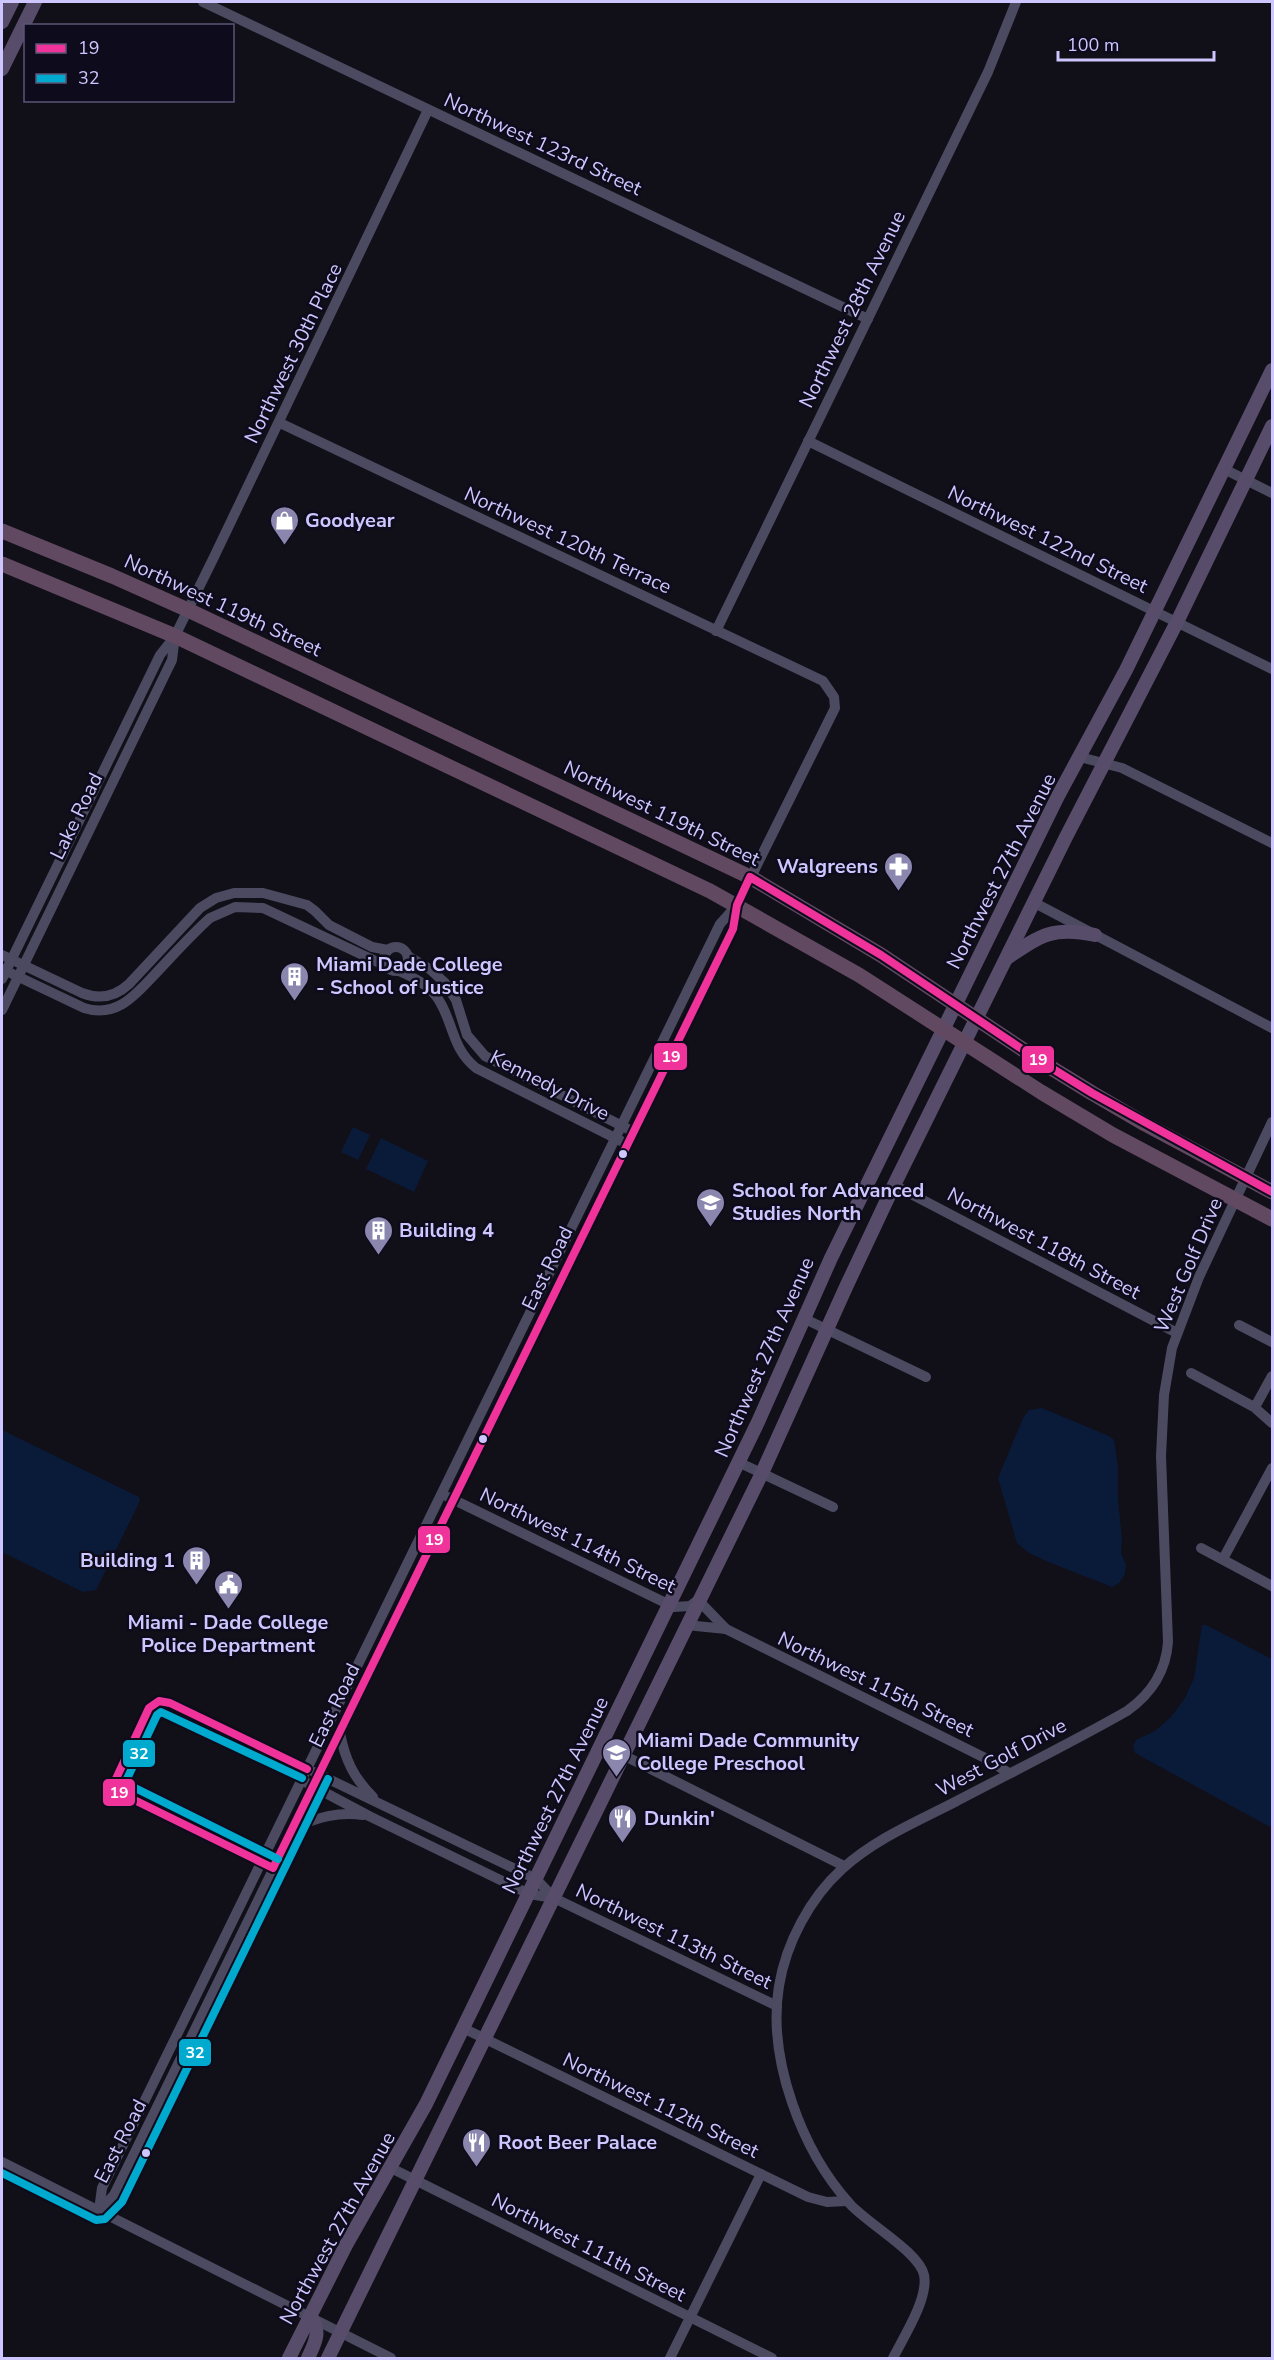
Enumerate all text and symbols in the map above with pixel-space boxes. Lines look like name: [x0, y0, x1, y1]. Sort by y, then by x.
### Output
legend: [24, 24, 234, 102]
scale bar: [1058, 24, 1214, 62]
text: 100 m: [1067, 33, 1119, 57]
text: 19: [78, 36, 100, 60]
text: 32: [78, 66, 100, 90]
street label: Northwest 123rd Street: [440, 87, 647, 203]
street label: Northwest 28th Avenue: [793, 206, 912, 412]
street label: Northwest 30th Place: [238, 259, 349, 448]
street label: Northwest 122nd Street: [943, 479, 1153, 600]
street label: Northwest 120th Terrace: [460, 480, 676, 600]
shop icon: Goodyear: [268, 504, 300, 546]
place label: Goodyear: [305, 507, 395, 534]
street label: Northwest 119th Street: [120, 548, 327, 664]
street label: Northwest 119th Street: [559, 754, 765, 873]
street label: Lake Road: [44, 768, 109, 864]
street label: Northwest 27th Avenue: [940, 769, 1063, 974]
pharmacy icon: Walgreens: [883, 850, 915, 892]
place label: Walgreens: [777, 853, 878, 880]
place label: Miami Dade College - School of Justice: [316, 951, 503, 1001]
building icon: Miami Dade College - School of Justice: [279, 960, 311, 1002]
line badge: 19: [653, 1042, 688, 1071]
street label: Kennedy Drive: [485, 1044, 614, 1127]
line badge: 19: [1021, 1045, 1055, 1074]
text: 19: [661, 1046, 681, 1068]
text: 19: [1028, 1049, 1048, 1071]
unlabelled marker: [617, 1148, 629, 1160]
place label: School for Advanced Studies North: [732, 1177, 924, 1227]
street label: Northwest 118th Street: [943, 1181, 1146, 1306]
school or university icon: School for Advanced Studies North: [695, 1186, 727, 1228]
street label: West Golf Drive: [1148, 1194, 1229, 1337]
building icon: Building 4: [362, 1214, 394, 1256]
place label: Building 4: [399, 1217, 494, 1244]
street label: East Road: [516, 1222, 579, 1315]
street label: Northwest 27th Avenue: [708, 1253, 821, 1462]
unlabelled marker: [477, 1433, 489, 1445]
street label: Northwest 114th Street: [475, 1481, 681, 1600]
line badge: 19: [417, 1525, 451, 1554]
text: 19: [424, 1529, 444, 1551]
building icon: Building 1: [180, 1544, 212, 1586]
place label: Building 1: [80, 1547, 175, 1574]
public building icon: Miami - Dade College Police Department: [212, 1568, 244, 1610]
place label: Miami - Dade College Police Department: [128, 1609, 329, 1659]
street label: Northwest 115th Street: [773, 1625, 979, 1744]
street label: East Road: [303, 1659, 366, 1752]
street label: Northwest 27th Avenue: [496, 1692, 615, 1898]
street label: West Golf Drive: [931, 1712, 1071, 1803]
place label: Miami Dade Community College Preschool: [637, 1727, 860, 1777]
school or university icon: Miami Dade Community College Preschool: [600, 1736, 632, 1778]
line badge: 32: [122, 1739, 156, 1768]
text: 32: [129, 1743, 149, 1765]
line badge: 19: [102, 1778, 136, 1807]
text: 19: [109, 1782, 129, 1804]
restaurant icon: Dunkin': [607, 1802, 639, 1844]
place label: Dunkin': [644, 1805, 715, 1832]
street label: Northwest 113th Street: [571, 1877, 777, 1996]
line badge: 32: [178, 2038, 212, 2067]
text: 32: [185, 2042, 205, 2064]
street label: Northwest 112th Street: [558, 2046, 764, 2165]
street label: East Road: [88, 2095, 153, 2188]
restaurant icon: Root Beer Palace: [461, 2126, 493, 2168]
street label: Northwest 27th Avenue: [273, 2127, 402, 2329]
place label: Root Beer Palace: [498, 2129, 657, 2156]
unlabelled marker: [140, 2147, 152, 2159]
street label: Northwest 111th Street: [487, 2187, 692, 2309]

